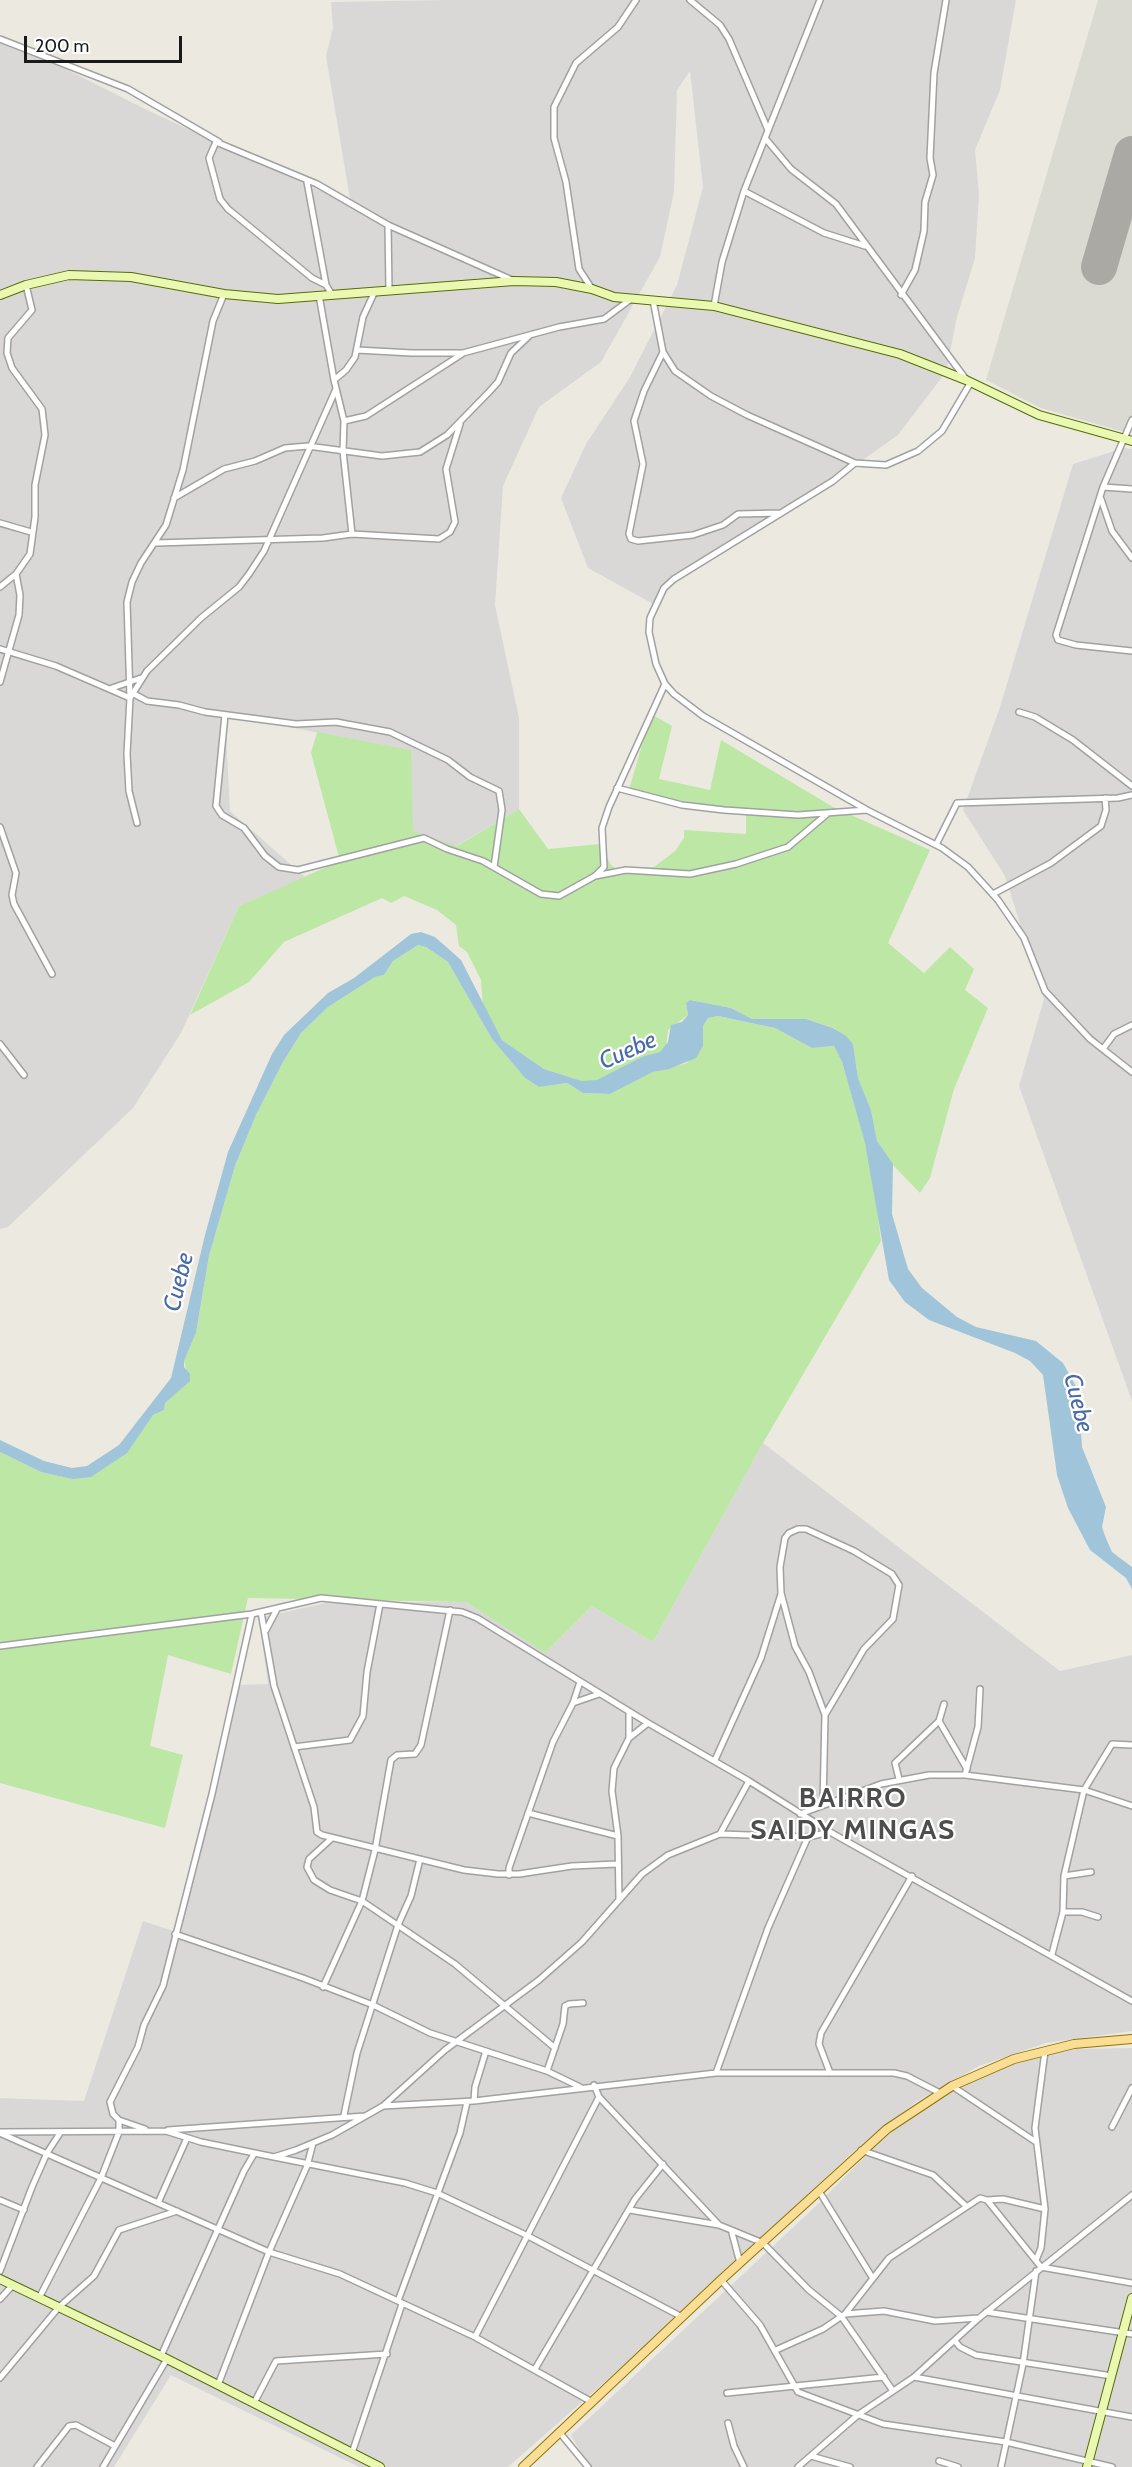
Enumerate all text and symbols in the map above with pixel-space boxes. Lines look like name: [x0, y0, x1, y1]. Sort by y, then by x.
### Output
scale bar: [27, 24, 184, 62]
text: 200 m: [35, 35, 89, 57]
water label: Cuebe: [595, 1026, 661, 1076]
water label: Cuebe: [158, 1250, 200, 1314]
water label: Cuebe: [1057, 1371, 1099, 1435]
district label: BAIRRO SAIDY MINGAS: [750, 1782, 956, 1848]

